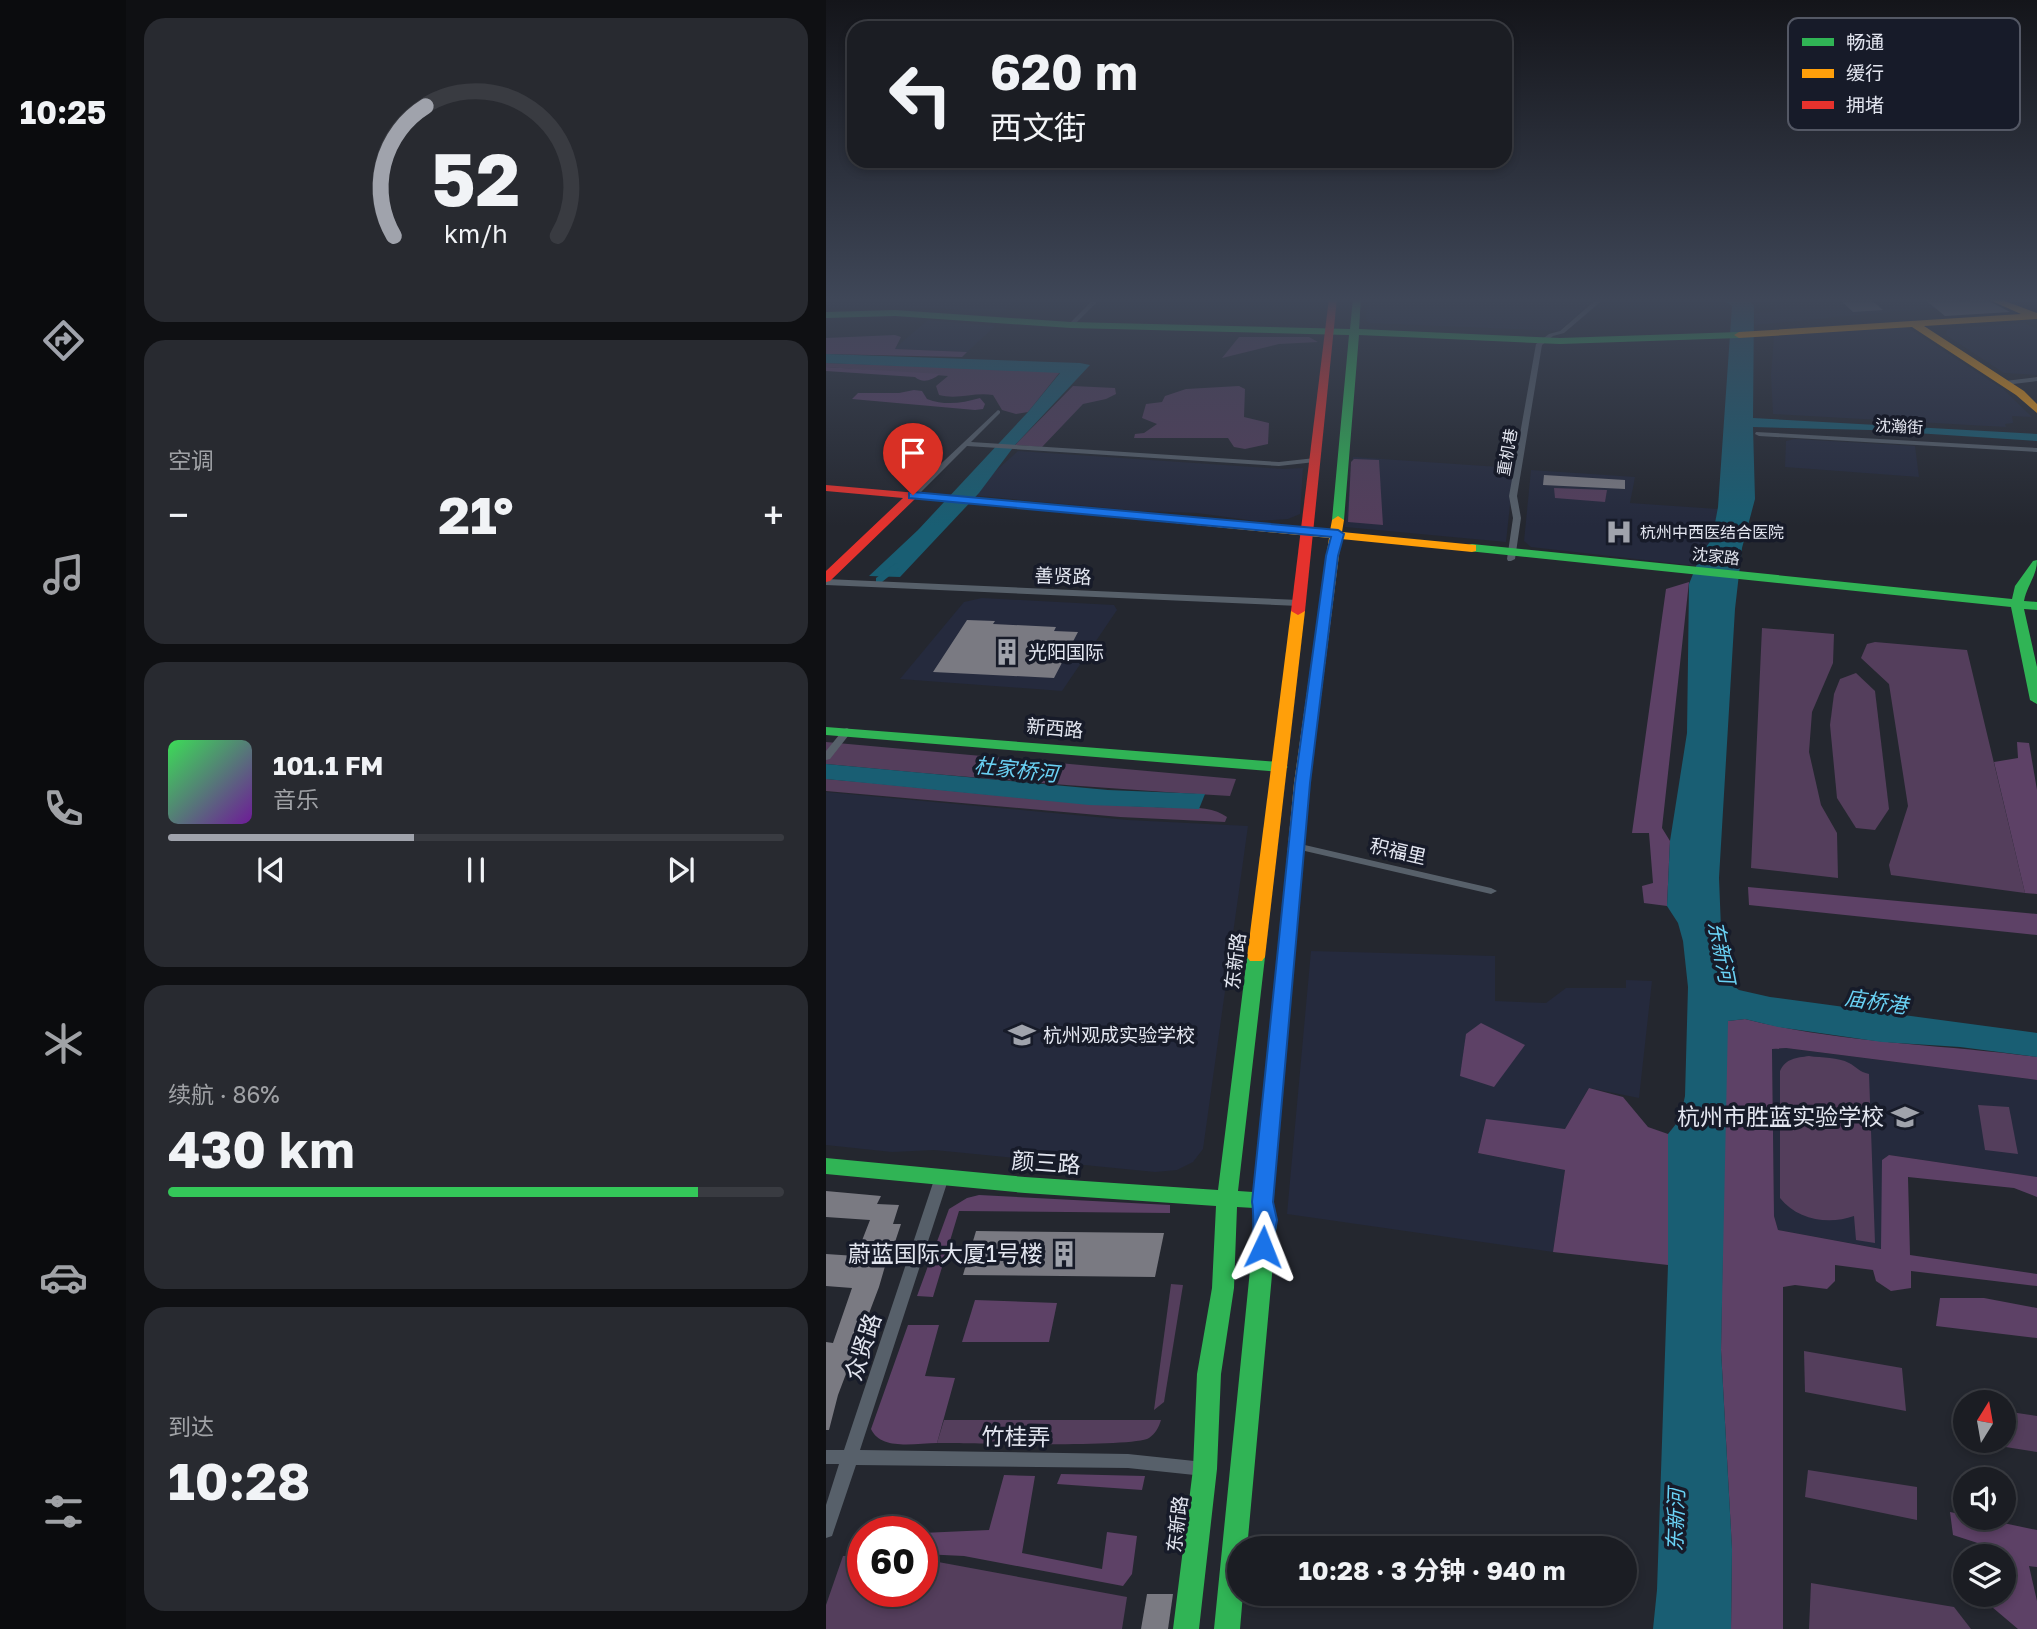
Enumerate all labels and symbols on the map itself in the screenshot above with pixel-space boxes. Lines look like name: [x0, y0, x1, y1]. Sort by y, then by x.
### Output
legend: [1788, 18, 2020, 130]
text: 畅通: [1846, 30, 1884, 53]
text: 缓行: [1846, 61, 1884, 84]
text: 拥堵: [1846, 93, 1884, 116]
street label: 沈瀚街: [1875, 415, 1923, 437]
pin: [883, 423, 943, 495]
street label: 重机巷: [1493, 427, 1521, 477]
hospital icon: 杭州中西医结合医院: [1604, 517, 1634, 547]
place label: 杭州中西医结合医院: [1640, 522, 1784, 542]
street label: 沈家路: [1691, 544, 1741, 568]
street label: 善贤路: [1034, 563, 1092, 588]
building icon: 光阳国际: [992, 637, 1022, 667]
place label: 光阳国际: [1028, 640, 1104, 663]
street label: 新西路: [1026, 714, 1084, 741]
water label: 杜家桥河: [973, 752, 1063, 787]
street label: 积福里: [1368, 833, 1428, 868]
water label: 东新河: [1703, 918, 1742, 989]
street label: 东新路: [1220, 931, 1249, 991]
water label: 庙桥港: [1843, 984, 1912, 1019]
school or university icon: 杭州观成实验学校: [1007, 1020, 1037, 1050]
place label: 杭州观成实验学校: [1043, 1023, 1195, 1046]
place label: 杭州市胜蓝实验学校: [1677, 1102, 1884, 1130]
school or university icon: 杭州市胜蓝实验学校: [1890, 1102, 1920, 1132]
street label: 颜三路: [1011, 1146, 1081, 1178]
position arrow: [1226, 1210, 1300, 1284]
place label: 蔚蓝国际大厦1号楼: [848, 1239, 1043, 1267]
building icon: 蔚蓝国际大厦1号楼: [1049, 1239, 1079, 1269]
street label: 众贤路: [838, 1310, 886, 1384]
north arrow: [1953, 1390, 2016, 1452]
street label: 竹桂弄: [981, 1421, 1051, 1451]
water label: 东新河: [1661, 1484, 1689, 1552]
street label: 东新路: [1162, 1494, 1191, 1554]
speed limit sign: 60: [847, 1516, 938, 1607]

